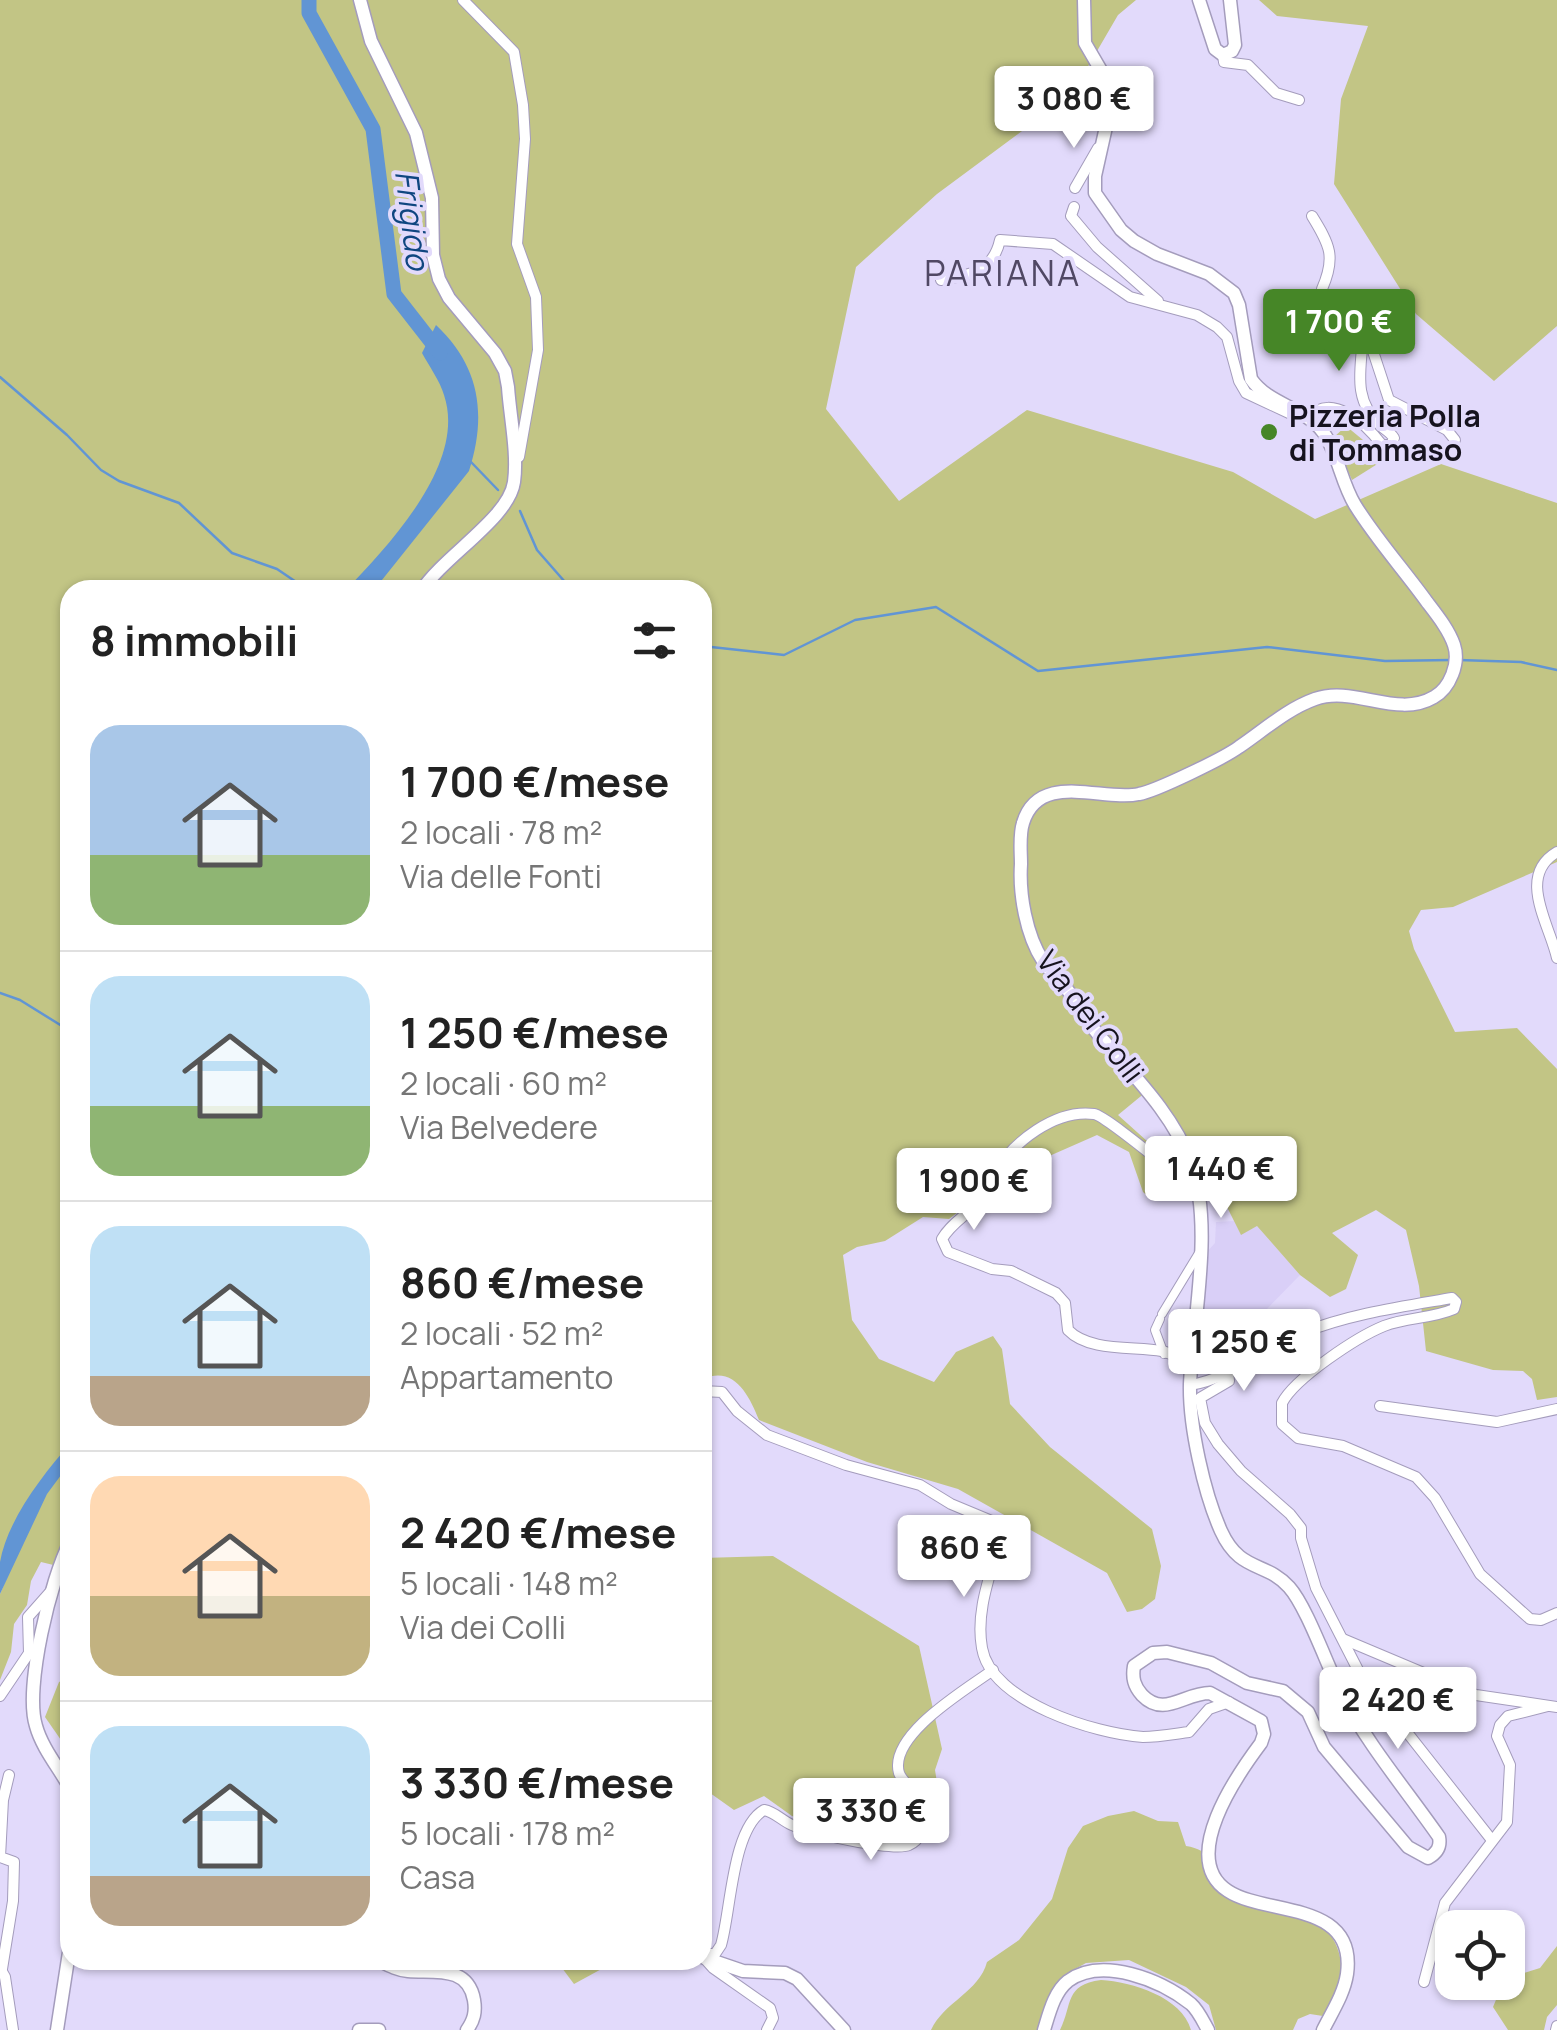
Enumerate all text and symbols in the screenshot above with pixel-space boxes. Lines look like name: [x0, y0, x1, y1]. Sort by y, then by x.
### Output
pin: 3 080 €: [982, 66, 1166, 151]
text: 3 080 €: [1017, 76, 1131, 120]
water label: Frigido: [385, 168, 441, 274]
district label: PARIANA: [924, 249, 1082, 297]
pin: 1 700 €: [1247, 289, 1431, 374]
text: 1 700 €: [1285, 299, 1393, 343]
place label: Pizzeria Polla di Tommaso: [1289, 395, 1481, 470]
marker: Pizzeria Polla di Tommaso: [1258, 421, 1280, 443]
text: 8 immobili: [90, 611, 298, 669]
icon: filters: [627, 613, 682, 668]
text: 1 700 €/mese: [400, 752, 669, 810]
icon: home: [170, 765, 290, 885]
text: 2 locali · 78 m²: [400, 810, 602, 854]
text: Via delle Fonti: [400, 854, 602, 898]
street label: Via dei Colli: [1028, 941, 1154, 1091]
text: 1 250 €/mese: [400, 1003, 669, 1061]
icon: home: [170, 1016, 290, 1136]
text: 2 locali · 60 m²: [400, 1061, 607, 1105]
text: Via Belvedere: [400, 1105, 598, 1149]
pin: 1 440 €: [1129, 1136, 1313, 1221]
text: 1 440 €: [1167, 1146, 1275, 1190]
pin: 1 900 €: [882, 1148, 1066, 1233]
text: 1 900 €: [919, 1158, 1029, 1202]
text: 860 €/mese: [400, 1253, 644, 1311]
icon: home: [170, 1266, 290, 1386]
pin: 1 250 €: [1152, 1309, 1336, 1394]
text: 2 locali · 52 m²: [400, 1311, 604, 1355]
text: 1 250 €: [1190, 1319, 1298, 1363]
text: Appartamento: [400, 1355, 613, 1399]
text: 2 420 €/mese: [400, 1503, 676, 1561]
pin: 860 €: [894, 1515, 1034, 1600]
icon: home: [170, 1516, 290, 1636]
text: 860 €: [920, 1525, 1008, 1569]
text: 5 locali · 148 m²: [400, 1561, 618, 1605]
text: Via dei Colli: [400, 1605, 566, 1649]
pin: 2 420 €: [1306, 1667, 1490, 1752]
text: 2 420 €: [1341, 1677, 1455, 1721]
text: 3 330 €/mese: [400, 1753, 674, 1811]
icon: home: [170, 1766, 290, 1886]
pin: 3 330 €: [779, 1778, 963, 1863]
text: 3 330 €: [815, 1788, 927, 1832]
text: 5 locali · 178 m²: [400, 1811, 615, 1855]
text: Casa: [400, 1855, 475, 1899]
map controls: [1435, 1910, 1525, 2000]
button: locate: [1435, 1910, 1525, 2000]

